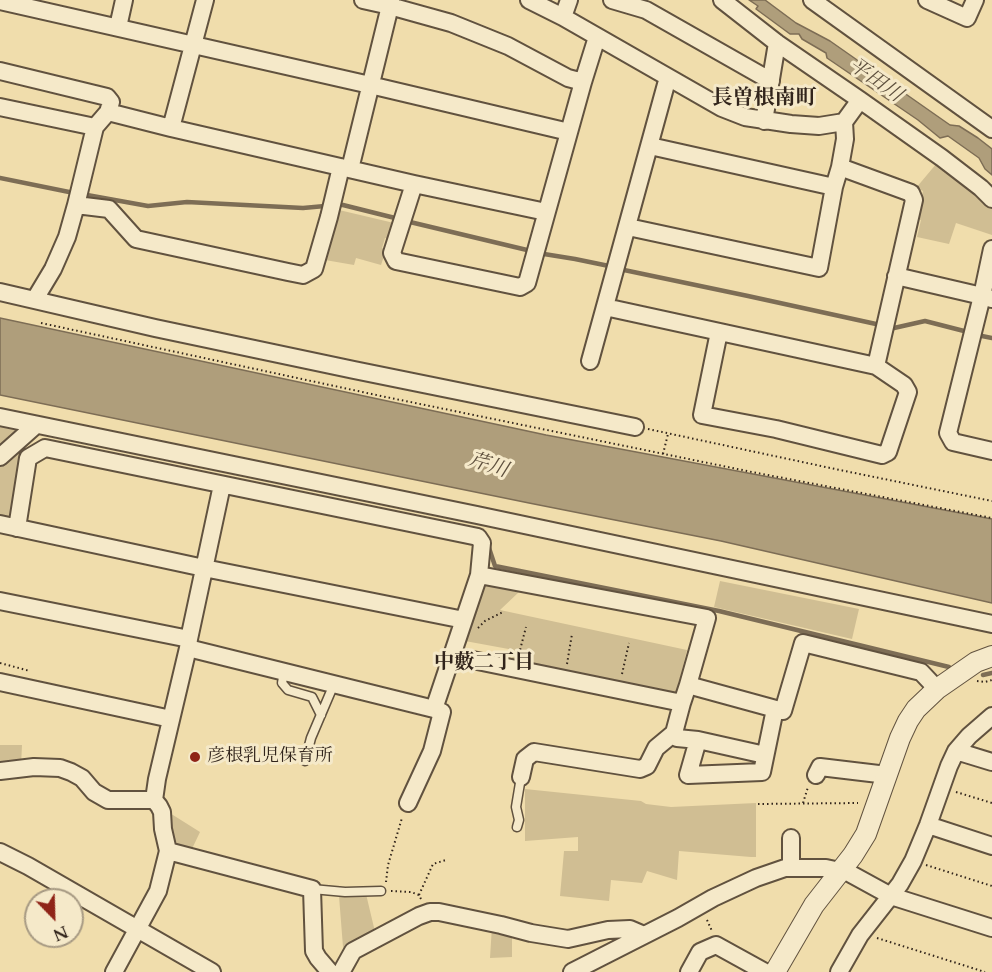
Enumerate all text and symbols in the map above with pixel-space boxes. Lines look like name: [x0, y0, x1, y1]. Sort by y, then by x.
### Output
water label: 平田川: [844, 54, 906, 108]
district label: 長曽根南町: [712, 86, 816, 112]
water label: 芹川: [465, 448, 511, 484]
district label: 中藪二丁目: [434, 651, 534, 675]
place label: 彦根乳児保育所: [207, 746, 333, 768]
marker: 彦根乳児保育所: [188, 750, 202, 764]
north arrow: [24, 888, 84, 948]
text: N: [50, 920, 71, 946]

